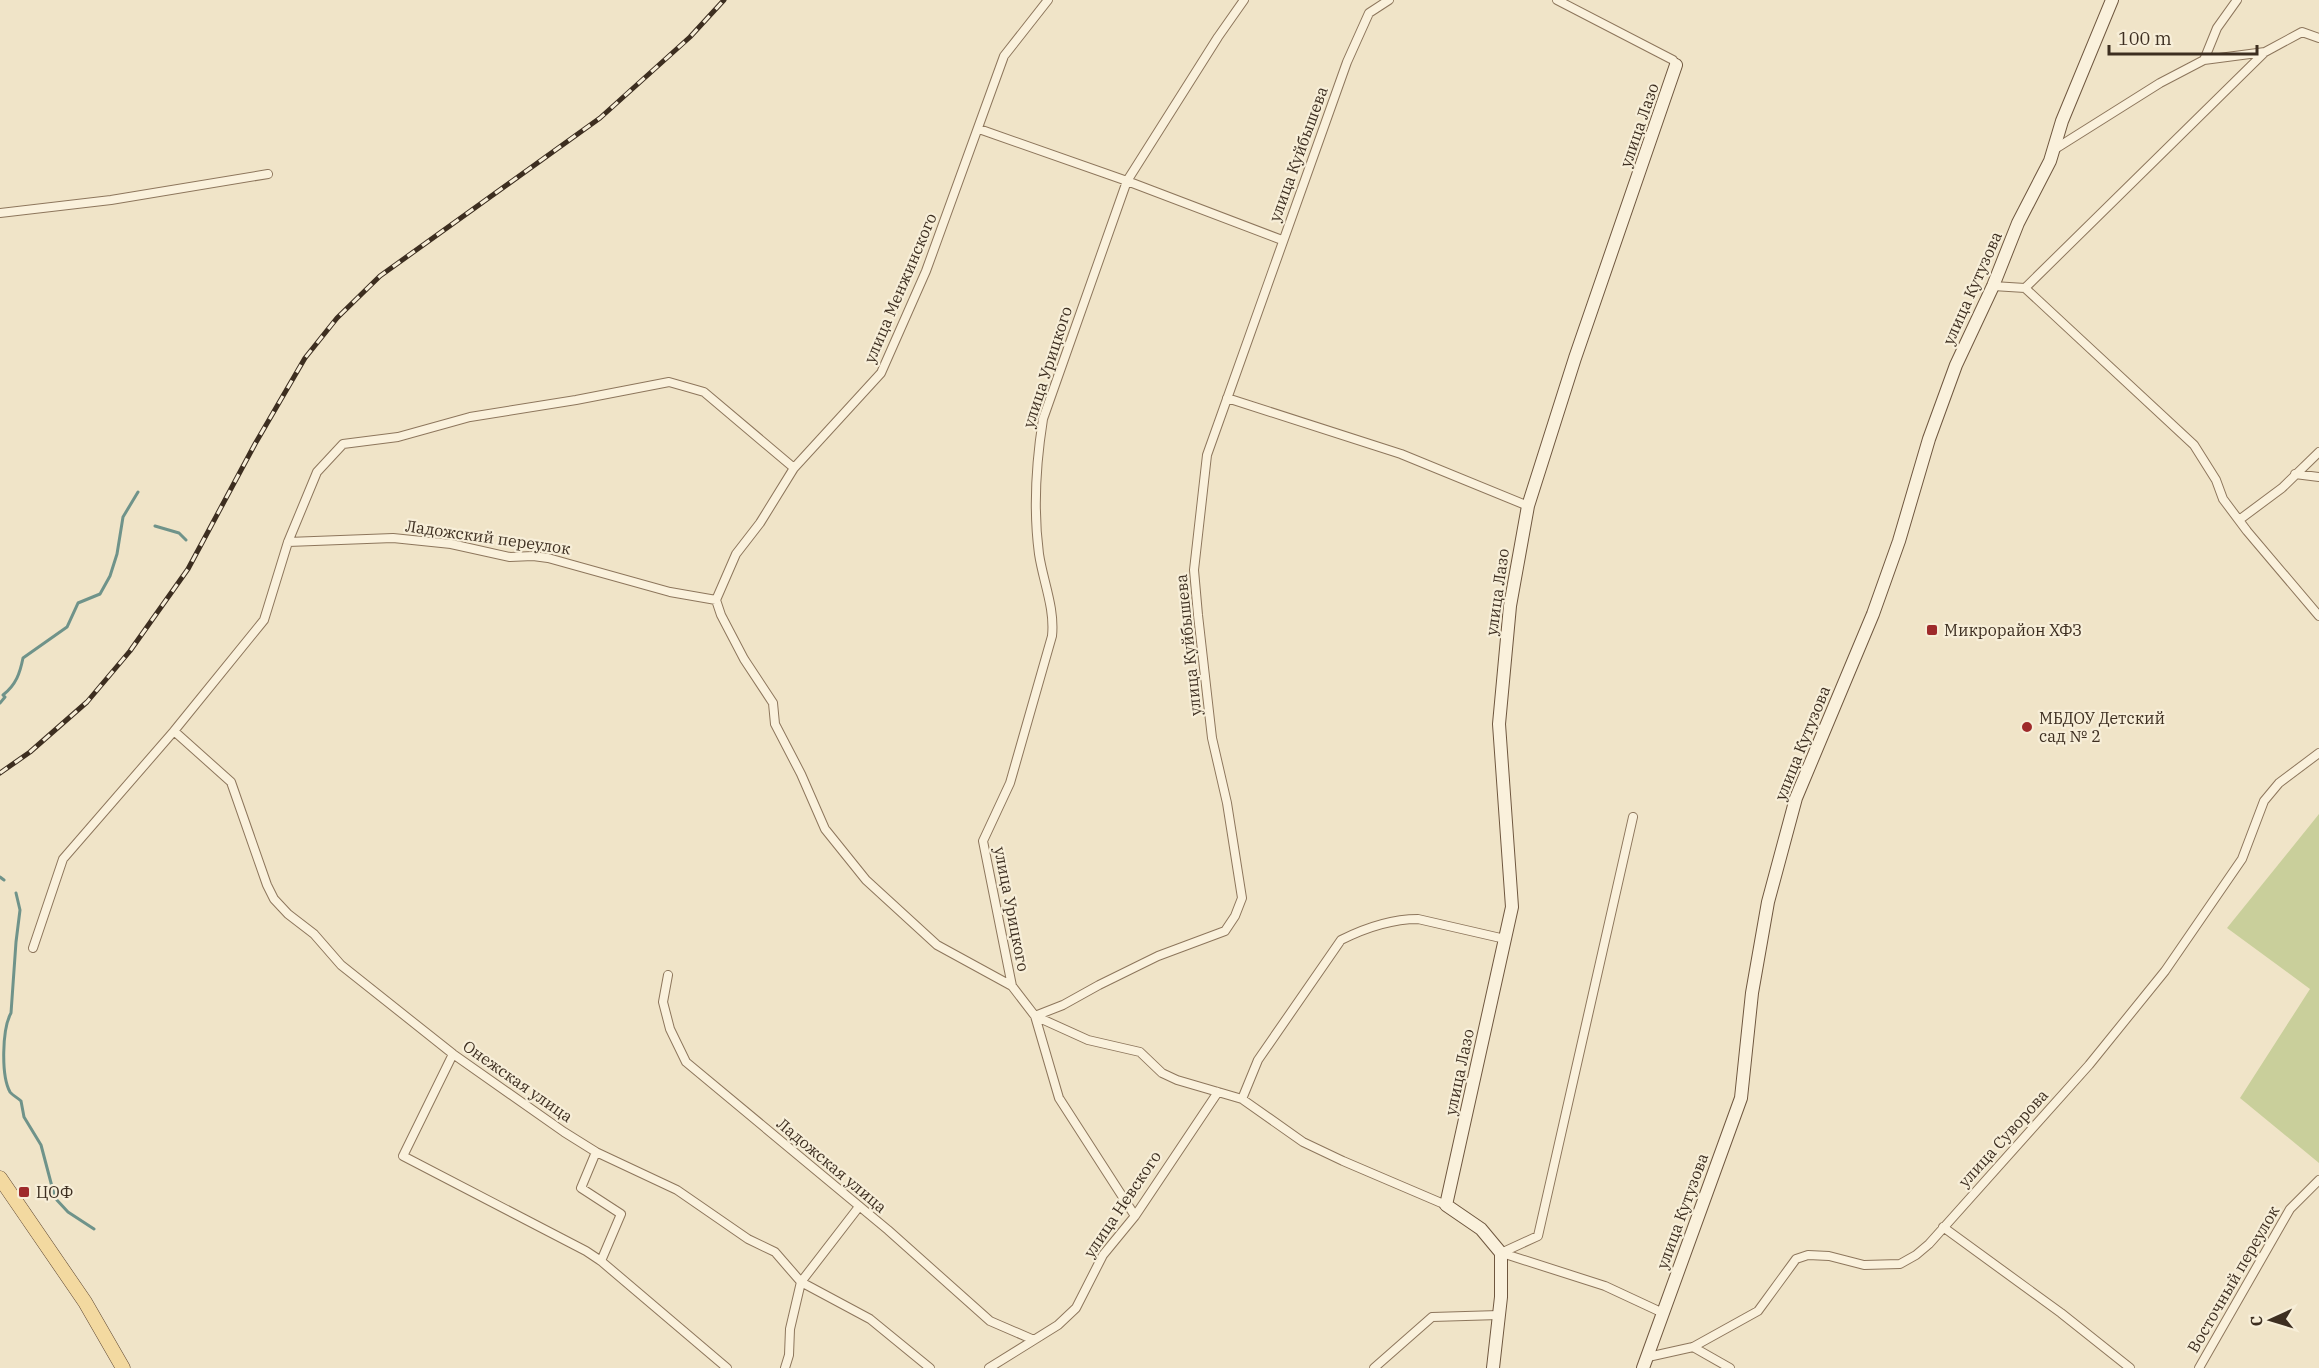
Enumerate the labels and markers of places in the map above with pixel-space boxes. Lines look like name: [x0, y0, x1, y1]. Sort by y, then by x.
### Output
place label: Микрорайон ХФЗ: [1944, 620, 2082, 640]
marker: Микрорайон ХФЗ: [1925, 623, 1939, 637]
place label: МБДОУ Детский сад № 2: [2039, 708, 2165, 746]
marker: МБДОУ Детский сад № 2: [2020, 720, 2034, 734]
place label: ЦОФ: [36, 1182, 73, 1202]
marker: ЦОФ: [17, 1185, 31, 1199]

